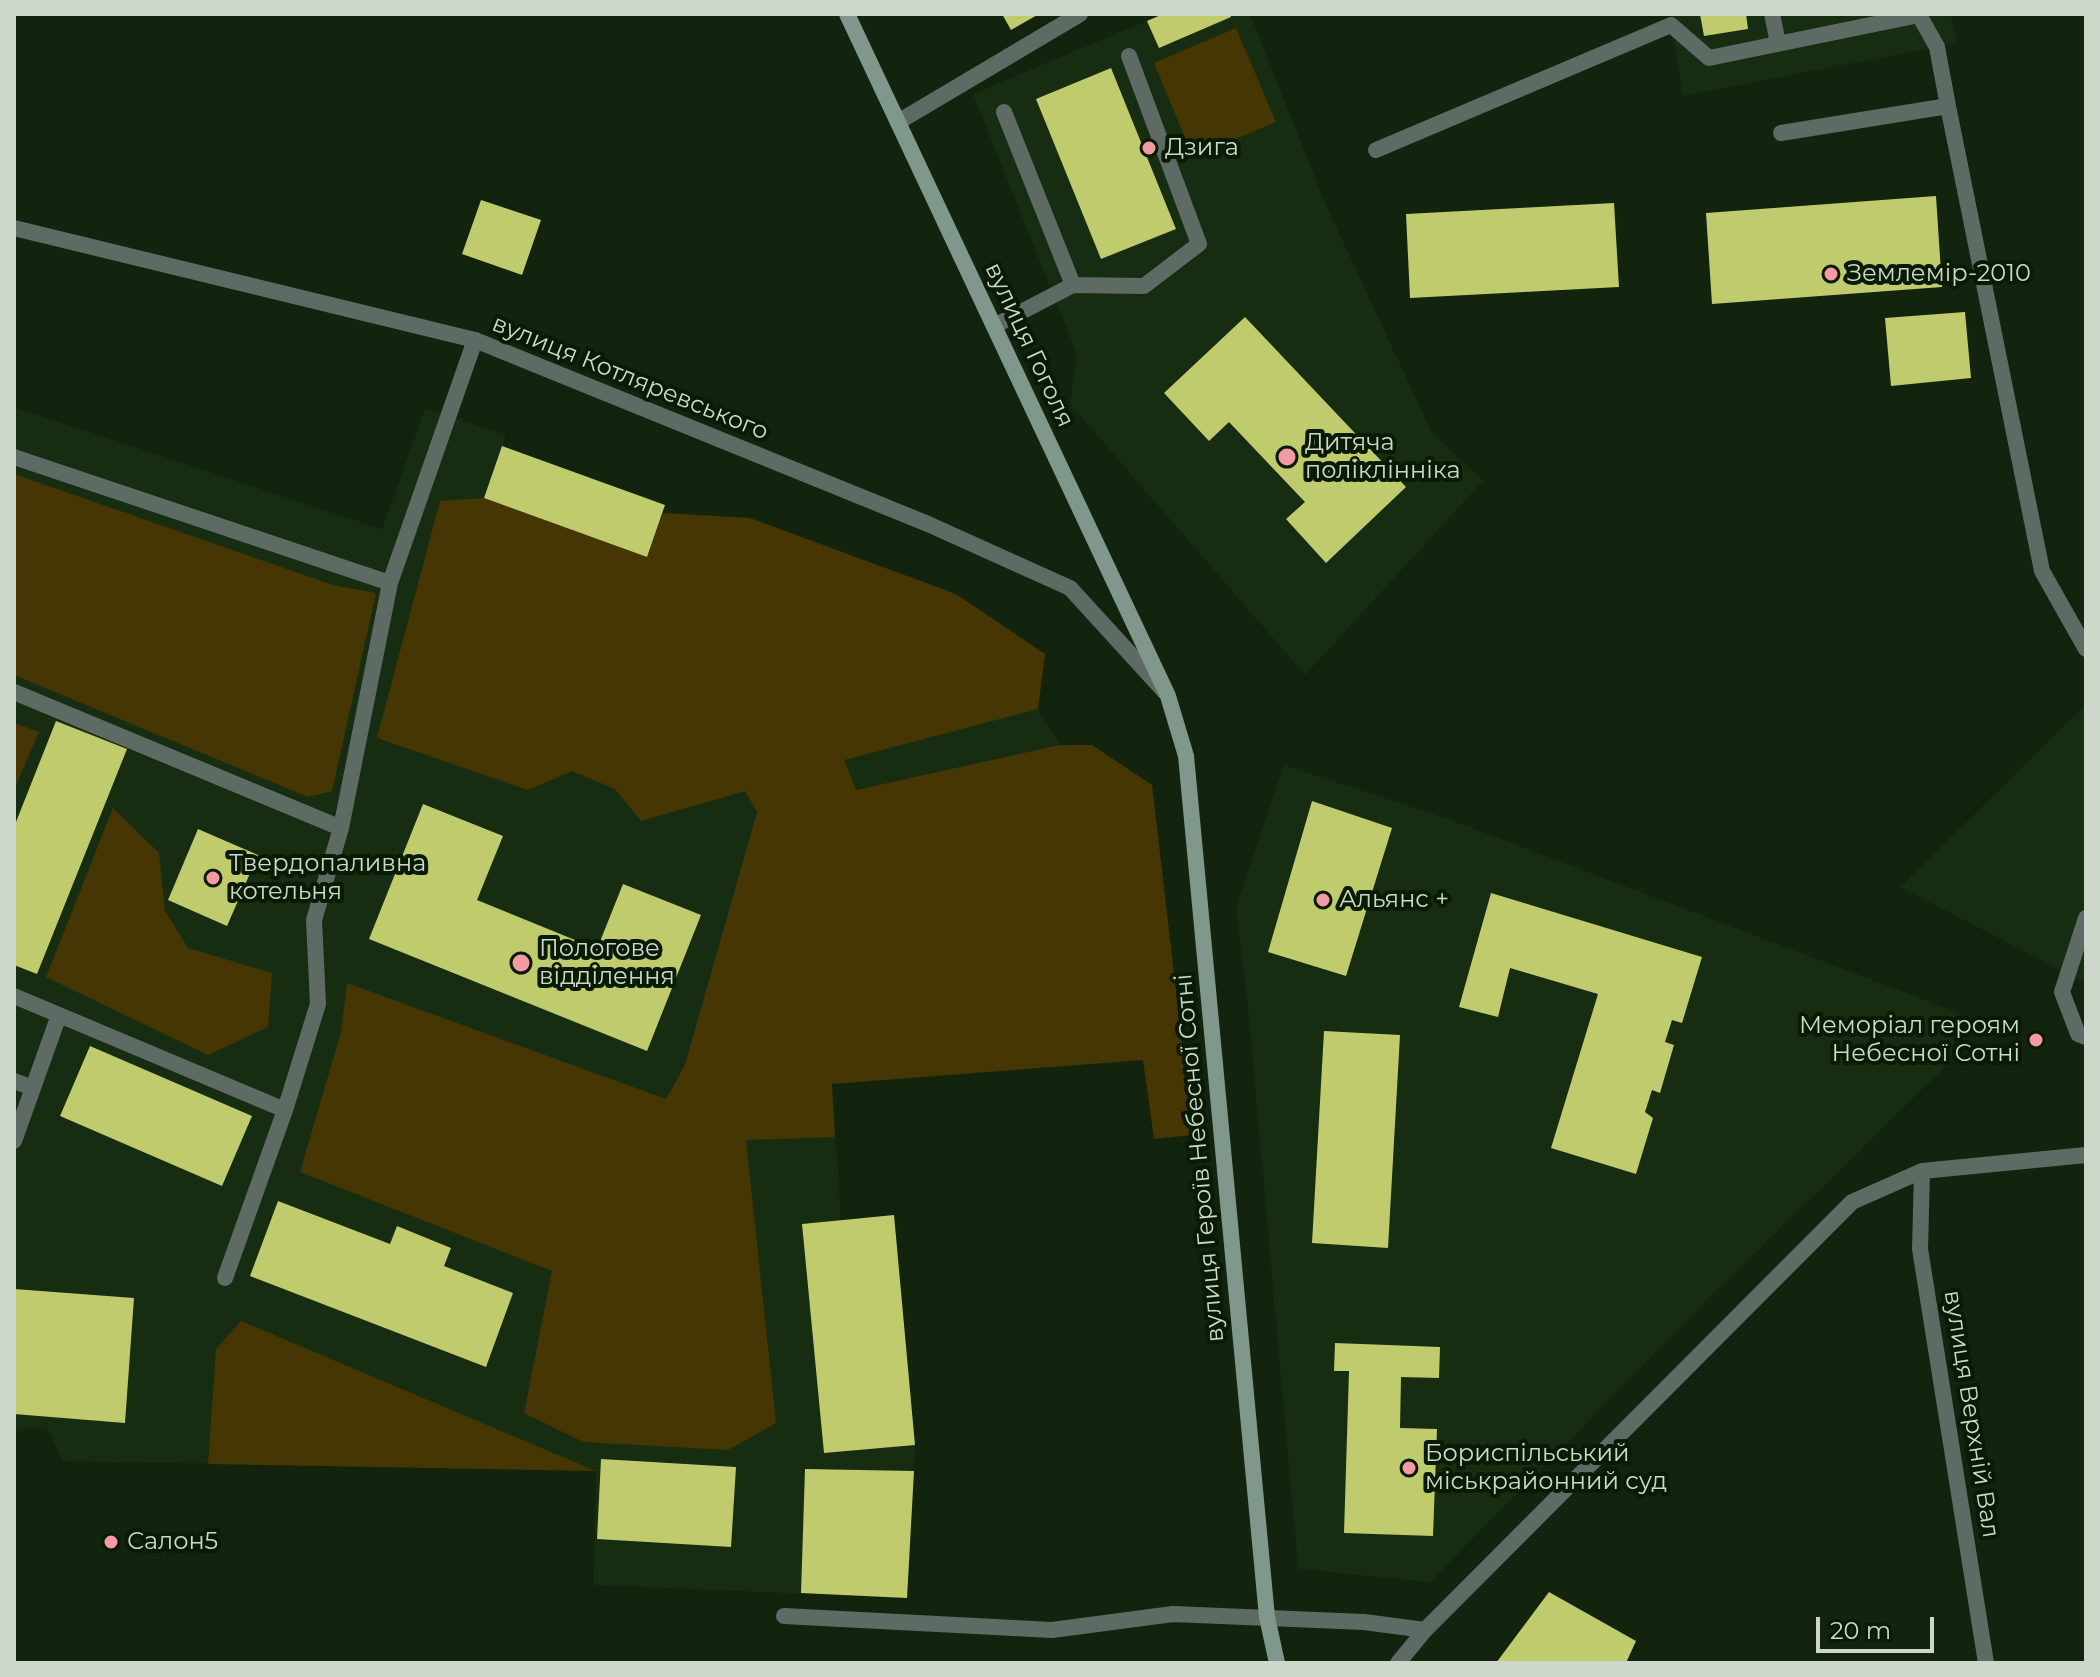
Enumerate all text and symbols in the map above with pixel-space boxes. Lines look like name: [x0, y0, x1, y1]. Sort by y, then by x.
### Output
place label: Дзига: [1165, 134, 1239, 162]
marker: Дзига: [1140, 139, 1158, 157]
street label: вулиця Гоголя: [978, 258, 1080, 432]
place label: Землемір-2010: [1847, 260, 2031, 288]
marker: Землемір-2010: [1822, 265, 1840, 283]
street label: вулиця Котляревського: [488, 309, 772, 447]
place label: Дитяча поліклінніка: [1305, 429, 1460, 485]
marker: Дитяча поліклінніка: [1276, 446, 1298, 468]
place label: Твердопаливна котельня: [229, 850, 426, 906]
marker: Твердопаливна котельня: [204, 869, 222, 887]
place label: Альянс +: [1339, 886, 1449, 914]
marker: Альянс +: [1314, 891, 1332, 909]
place label: Пологове відділення: [539, 935, 675, 991]
marker: Пологове відділення: [510, 952, 532, 974]
street label: вулиця Героїв Небесної Сотні: [1170, 973, 1230, 1343]
place label: Меморіал героям Небесної Сотні: [1799, 1012, 2020, 1068]
marker: Меморіал героям Небесної Сотні: [2027, 1031, 2045, 1049]
street label: вулиця Верхній Вал: [1937, 1288, 2005, 1540]
place label: Бориспільський міськрайонний суд: [1425, 1440, 1667, 1496]
marker: Бориспільський міськрайонний суд: [1400, 1459, 1418, 1477]
place label: Салон5: [127, 1528, 218, 1556]
marker: Салон5: [102, 1533, 120, 1551]
scale bar: [1820, 1601, 1938, 1651]
text: 20 m: [1830, 1616, 1891, 1645]

